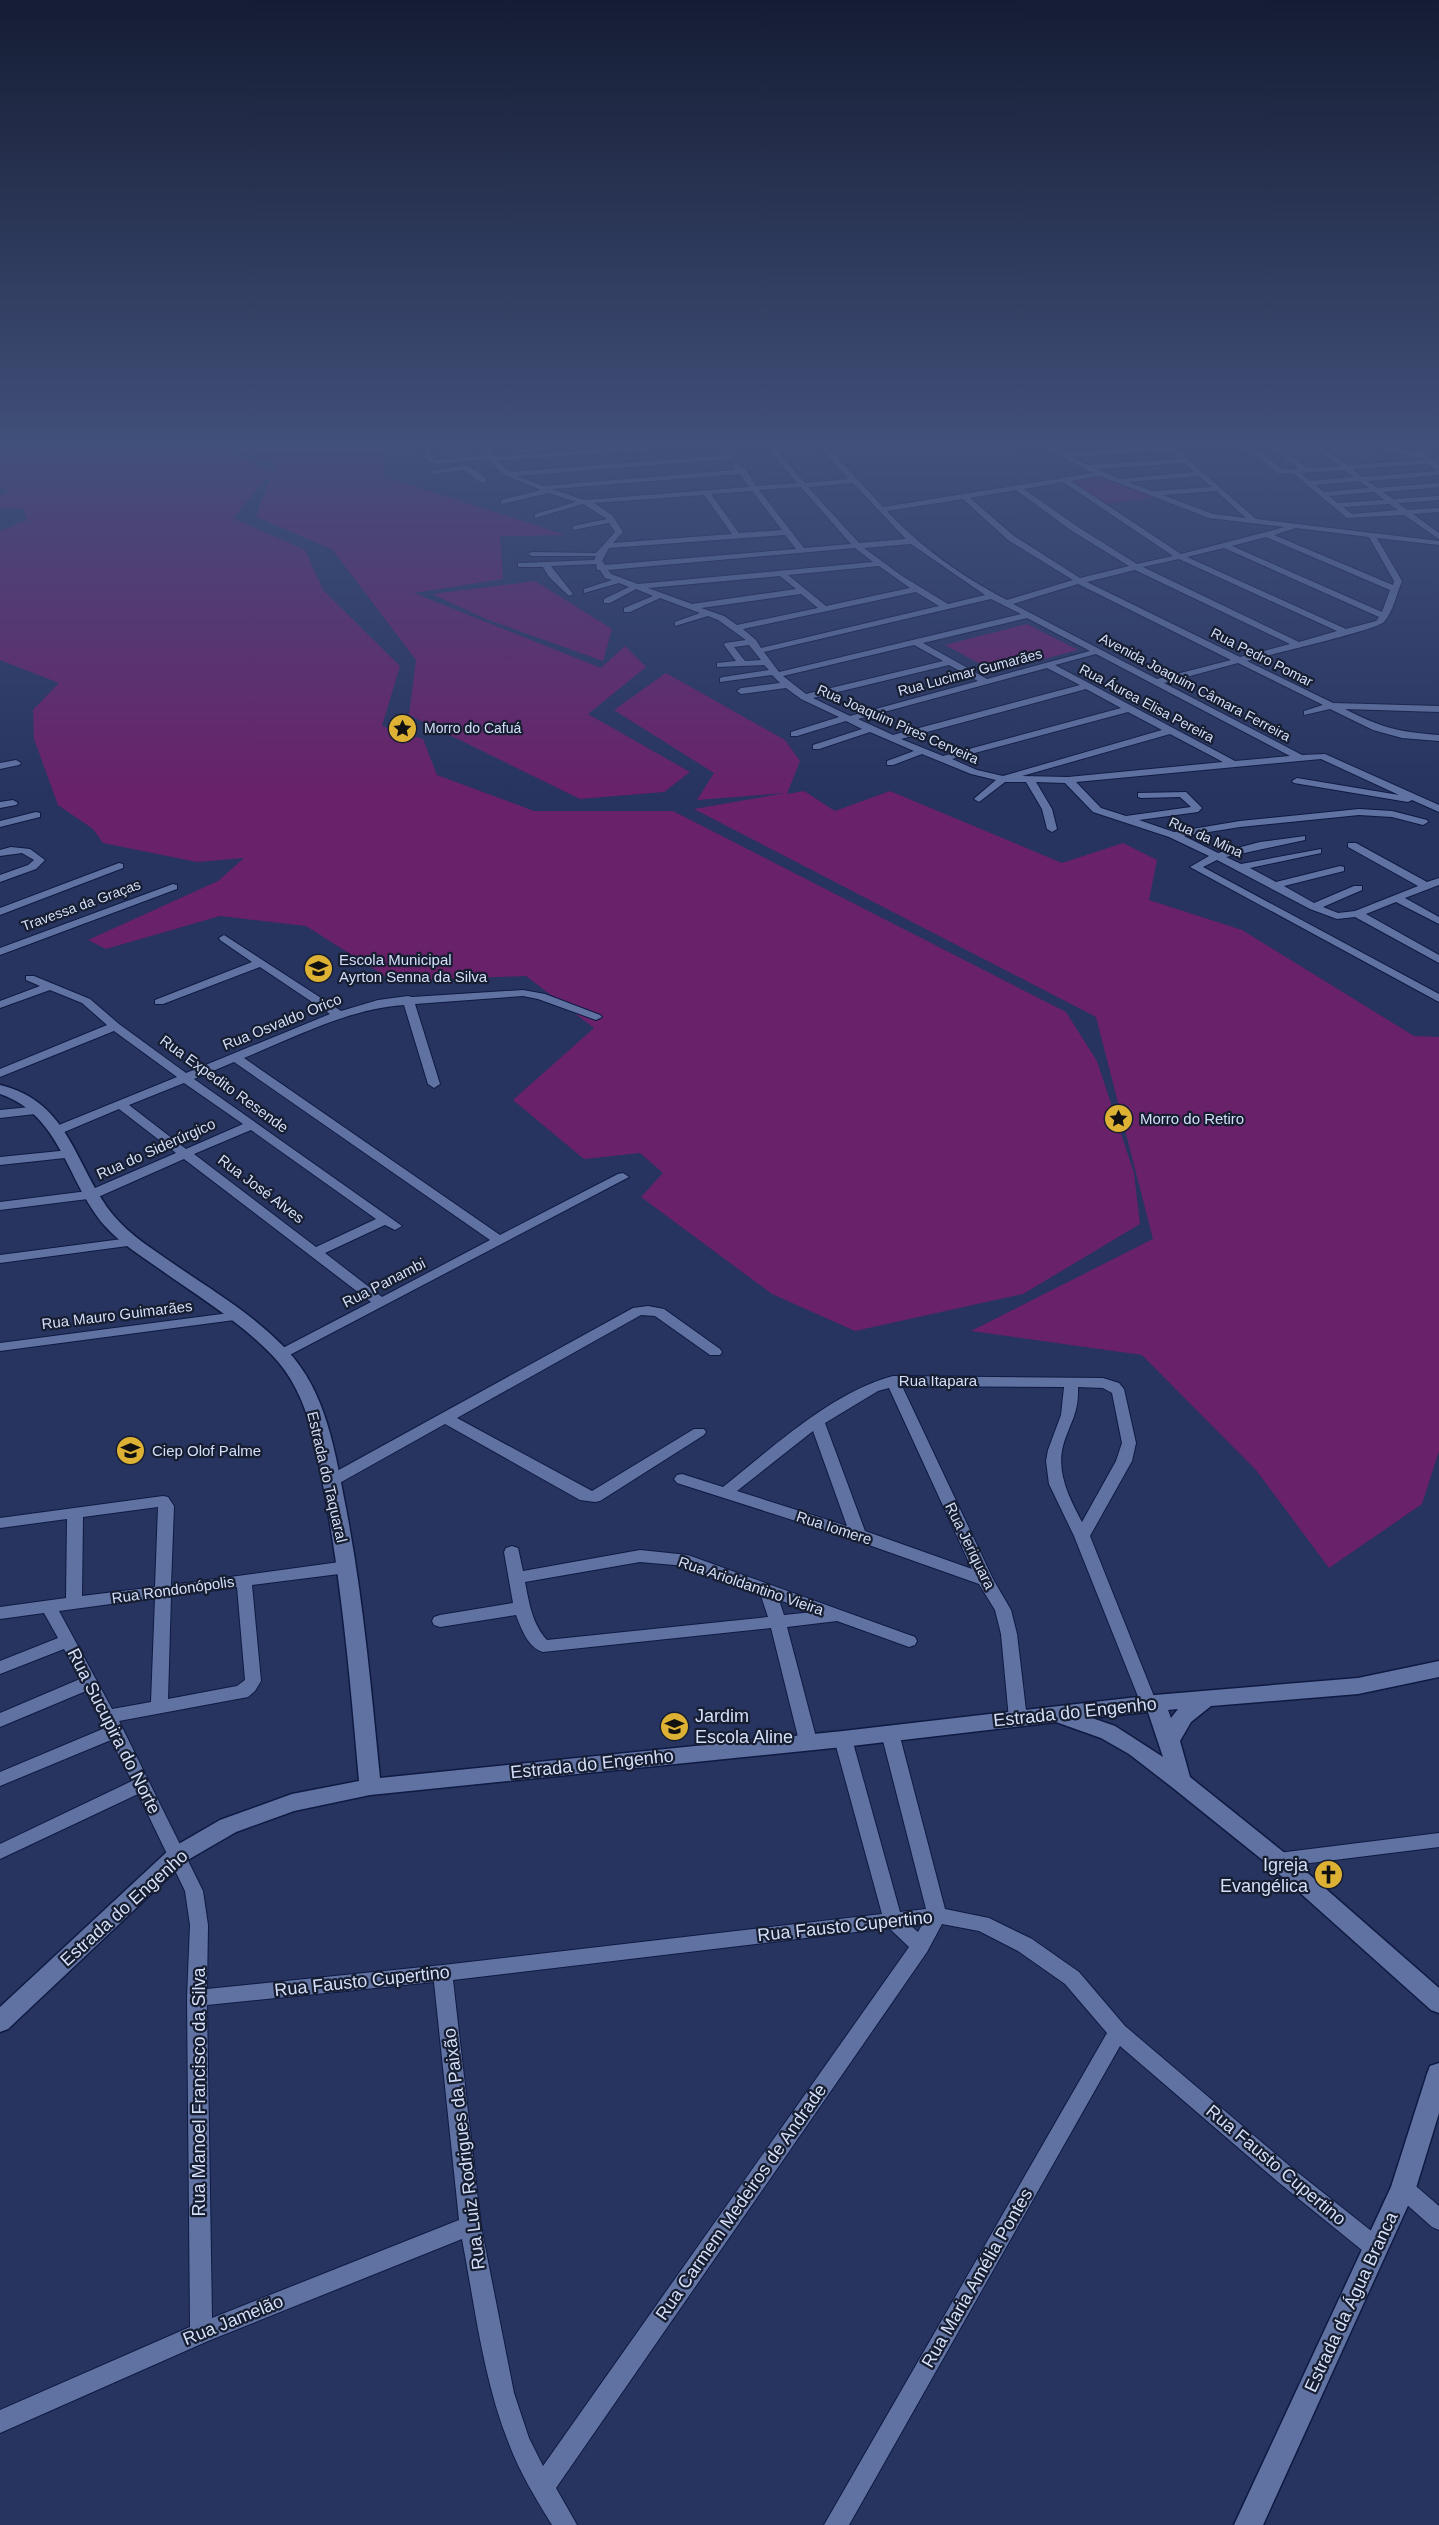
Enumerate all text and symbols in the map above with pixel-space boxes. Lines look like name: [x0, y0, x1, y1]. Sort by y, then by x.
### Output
street label: Rua Pedro Pomar: [1208, 624, 1316, 690]
street label: Avenida Joaquim Câmara Ferreira: [1097, 630, 1293, 744]
street label: Rua Lucimar Gumarães: [896, 645, 1044, 699]
street label: Rua Áurea Elisa Pereira: [1077, 661, 1217, 745]
street label: Rua Joaquim Pires Cerveira: [815, 681, 981, 767]
place icon: Morro do Cafuá: [387, 712, 419, 744]
place label: Morro do Cafuá: [424, 720, 521, 736]
street label: Rua da Mina: [1166, 814, 1246, 861]
street label: Travessa da Graças: [19, 876, 143, 934]
place label: Escola Municipal Ayrton Senna da Silva: [339, 951, 488, 985]
school or university icon: Escola Municipal Ayrton Senna da Silva: [302, 953, 334, 985]
street label: Rua Osvaldo Orico: [220, 990, 344, 1053]
street label: Rua Expedito Resende: [157, 1031, 292, 1136]
place icon: Morro do Retiro: [1103, 1103, 1135, 1135]
place label: Morro do Retiro: [1140, 1110, 1244, 1127]
street label: Rua do Siderúrgico: [94, 1115, 218, 1182]
street label: Rua José Alves: [215, 1151, 308, 1227]
street label: Rua Panambi: [339, 1254, 428, 1311]
street label: Rua Mauro Guimarães: [41, 1297, 193, 1332]
street label: Rua Itapara: [899, 1372, 978, 1389]
street label: Estrada do Taquaral: [304, 1410, 351, 1544]
school or university icon: Ciep Olof Palme: [115, 1435, 147, 1467]
place label: Ciep Olof Palme: [152, 1442, 261, 1459]
street label: Rua Jeriquara: [942, 1500, 999, 1592]
street label: Rua Iomere: [794, 1507, 874, 1548]
street label: Rua Arioldantino Vieira: [676, 1553, 827, 1619]
street label: Rua Rondonópolis: [111, 1572, 235, 1607]
street label: Rua Sucupira do Norte: [64, 1645, 164, 1817]
street label: Estrada do Engenho: [992, 1693, 1158, 1731]
place label: Jardim Escola Aline: [695, 1706, 793, 1747]
school or university icon: Jardim Escola Aline: [658, 1710, 690, 1742]
street label: Estrada do Engenho: [509, 1745, 675, 1783]
street label: Estrada do Engenho: [56, 1846, 192, 1970]
place label: Igreja Evangélica: [1220, 1855, 1309, 1896]
church icon: Igreja Evangélica: [1313, 1859, 1345, 1891]
street label: Rua Fausto Cupertino: [756, 1907, 934, 1945]
street label: Rua Fausto Cupertino: [273, 1962, 451, 2000]
street label: Rua Manoel Francisco da Silva: [189, 1966, 209, 2217]
street label: Rua Luiz Rodrigues da Paixão: [439, 2027, 489, 2271]
street label: Rua Carmem Medeiros de Andrade: [652, 2080, 830, 2324]
street label: Rua Fausto Cupertino: [1202, 2101, 1350, 2229]
street label: Rua Maria Amélia Pontes: [918, 2185, 1036, 2371]
street label: Estrada da Água Branca: [1300, 2208, 1402, 2395]
street label: Rua Jamelão: [180, 2291, 286, 2349]

